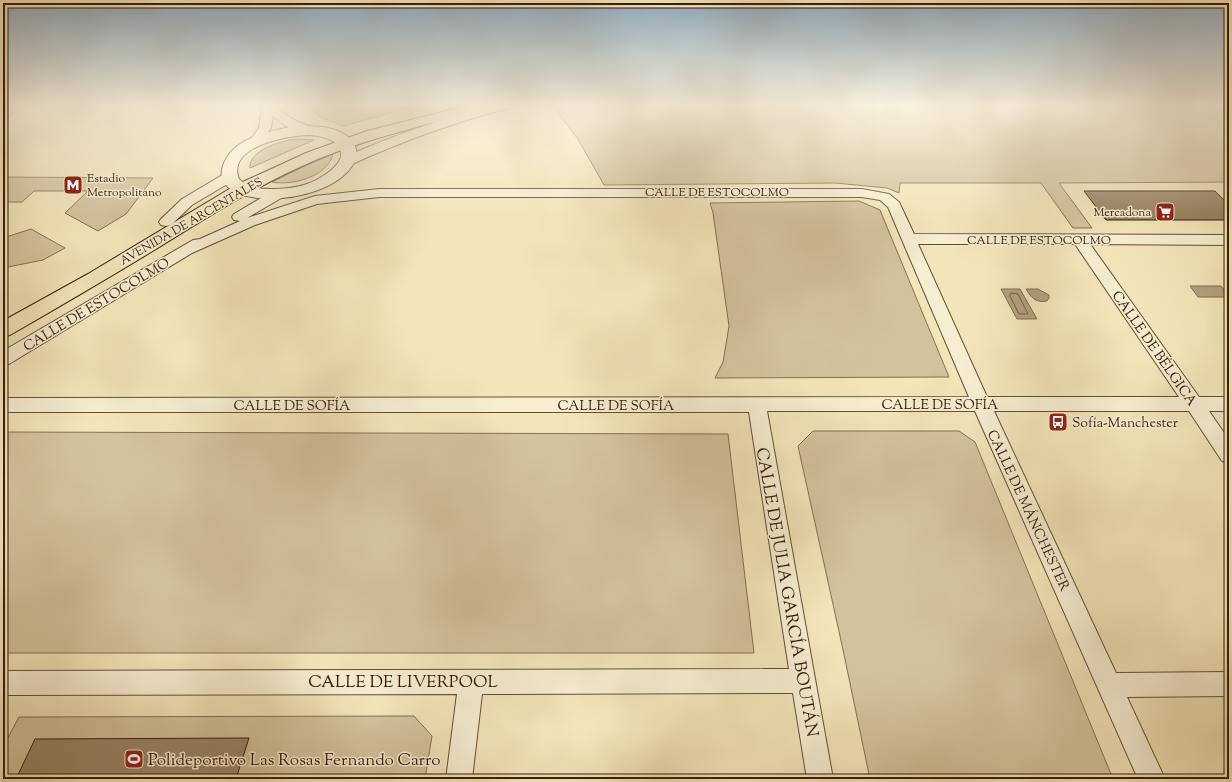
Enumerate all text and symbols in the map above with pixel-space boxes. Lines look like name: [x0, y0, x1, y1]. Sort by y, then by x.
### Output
place label: Estadio Metropolitano: [87, 170, 162, 202]
street label: AVENIDA DE ARCENTALES: [117, 173, 266, 270]
metro station icon: Estadio Metropolitano: [62, 174, 84, 196]
street label: CALLE DE ESTOCOLMO: [645, 184, 789, 202]
supermarket icon: Mercadona: [1154, 201, 1176, 223]
place label: Mercadona: [1093, 204, 1151, 222]
street label: CALLE DE ESTOCOLMO: [967, 232, 1111, 250]
street label: CALLE DE ESTOCOLMO: [20, 254, 174, 357]
street label: CALLE DE BÉLGICA: [1106, 287, 1201, 411]
street label: CALLE DE SOFÍA: [882, 396, 999, 416]
street label: CALLE DE SOFÍA: [234, 397, 351, 417]
street label: CALLE DE SOFÍA: [558, 397, 675, 417]
bus stop icon: Sofía-Manchester: [1047, 411, 1069, 433]
place label: Sofía-Manchester: [1072, 414, 1179, 434]
street label: CALLE DE MÁNCHESTER: [981, 427, 1073, 595]
street label: CALLE DE JULIA GARCÍA BOUTÁN: [749, 446, 823, 739]
street label: CALLE DE LIVERPOOL: [308, 671, 498, 695]
sports icon: Polideportivo Las Rosas Fernando Carro: [123, 748, 145, 770]
place label: Polideportivo Las Rosas Fernando Carro: [148, 749, 441, 773]

